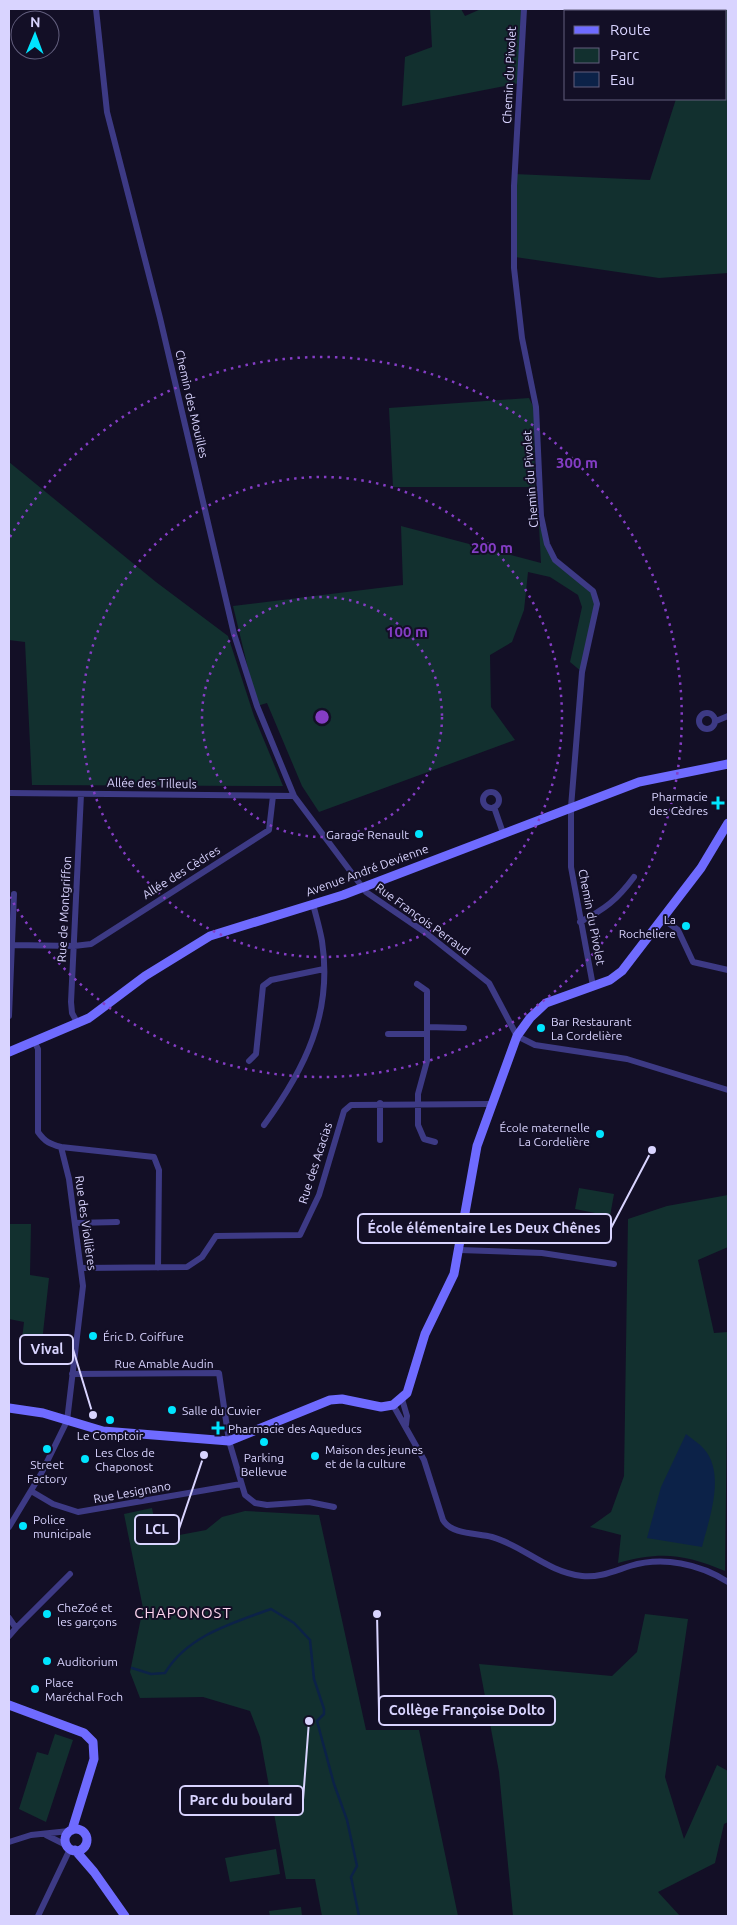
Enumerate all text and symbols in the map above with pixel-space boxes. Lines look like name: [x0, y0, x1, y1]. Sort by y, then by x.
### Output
north arrow: [10, 10, 60, 60]
legend: [564, 10, 727, 100]
text: N: [30, 14, 41, 30]
text: Route: [610, 21, 651, 38]
street label: Chemin du Pivolet: [500, 26, 518, 124]
text: Parc: [610, 46, 639, 63]
text: Eau: [610, 71, 635, 88]
street label: Chemin des Mouilles: [173, 349, 211, 459]
street label: Chemin du Pivolet: [520, 430, 540, 528]
text: 300 m: [556, 454, 598, 471]
text: 200 m: [471, 539, 513, 556]
text: 100 m: [386, 623, 428, 640]
centre of rings: [313, 708, 331, 726]
street label: Allée des Tilleuls: [107, 776, 197, 790]
place label: Pharmacie des Cèdres: [649, 790, 708, 817]
marker: Pharmacie des Cèdres: [712, 797, 724, 809]
place label: Garage Renault: [326, 828, 409, 841]
marker: Garage Renault: [413, 828, 425, 840]
street label: Avenue André Devienne: [304, 842, 430, 898]
street label: Allée des Cèdres: [140, 843, 222, 901]
street label: Rue de Montgriffon: [55, 856, 73, 962]
street label: Chemin du Pivolet: [576, 868, 608, 966]
street label: Rue François Perraud: [373, 880, 473, 958]
place label: La Rocheliere: [619, 913, 676, 940]
marker: La Rocheliere: [680, 920, 692, 932]
place label: Bar Restaurant La Cordelière: [551, 1015, 632, 1042]
marker: Bar Restaurant La Cordelière: [535, 1022, 547, 1034]
street label: Rue des Acacias: [296, 1121, 334, 1205]
place label: École maternelle La Cordelière: [499, 1121, 590, 1148]
marker: École maternelle La Cordelière: [594, 1128, 606, 1140]
street label: Rue des Viollières: [73, 1175, 99, 1271]
callout: École élémentaire Les Deux Chênes: [358, 1214, 611, 1243]
text: École élémentaire Les Deux Chênes: [367, 1219, 601, 1236]
marker: Éric D. Coiffure: [87, 1330, 99, 1342]
place label: Éric D. Coiffure: [103, 1330, 184, 1343]
callout: Vival: [20, 1335, 73, 1364]
text: Vival: [30, 1341, 64, 1357]
street label: Rue Amable Audin: [114, 1357, 214, 1370]
marker: Salle du Cuvier: [166, 1404, 178, 1416]
place label: Salle du Cuvier: [182, 1404, 261, 1417]
marker: Le Comptoir: [104, 1414, 116, 1426]
marker: Pharmacie des Aqueducs: [212, 1422, 224, 1434]
place label: Pharmacie des Aqueducs: [228, 1422, 362, 1435]
place label: Le Comptoir: [77, 1429, 144, 1442]
marker: Parking Bellevue: [258, 1436, 270, 1448]
marker: Street Factory: [41, 1443, 53, 1455]
place label: Maison des jeunes et de la culture: [325, 1443, 423, 1470]
place label: Les Clos de Chaponost: [95, 1446, 155, 1473]
marker: Maison des jeunes et de la culture: [309, 1450, 321, 1462]
place label: Parking Bellevue: [241, 1451, 287, 1478]
marker: Les Clos de Chaponost: [79, 1453, 91, 1465]
place label: Street Factory: [27, 1458, 67, 1485]
street label: Rue Lesignano: [92, 1479, 172, 1505]
place label: Police municipale: [33, 1513, 91, 1540]
callout: LCL: [135, 1515, 179, 1544]
marker: Police municipale: [17, 1520, 29, 1532]
text: LCL: [145, 1521, 169, 1537]
place label: CheZoé et les garçons: [57, 1601, 117, 1628]
district label: CHAPONOST: [134, 1604, 232, 1621]
marker: CheZoé et les garçons: [41, 1608, 53, 1620]
marker: Auditorium: [41, 1655, 53, 1667]
place label: Auditorium: [57, 1655, 118, 1668]
place label: Place Maréchal Foch: [45, 1676, 123, 1703]
marker: Place Maréchal Foch: [29, 1683, 41, 1695]
callout: Collège Françoise Dolto: [379, 1696, 555, 1725]
text: Collège Françoise Dolto: [389, 1702, 545, 1719]
callout: Parc du boulard: [180, 1786, 303, 1815]
text: Parc du boulard: [190, 1792, 293, 1808]

